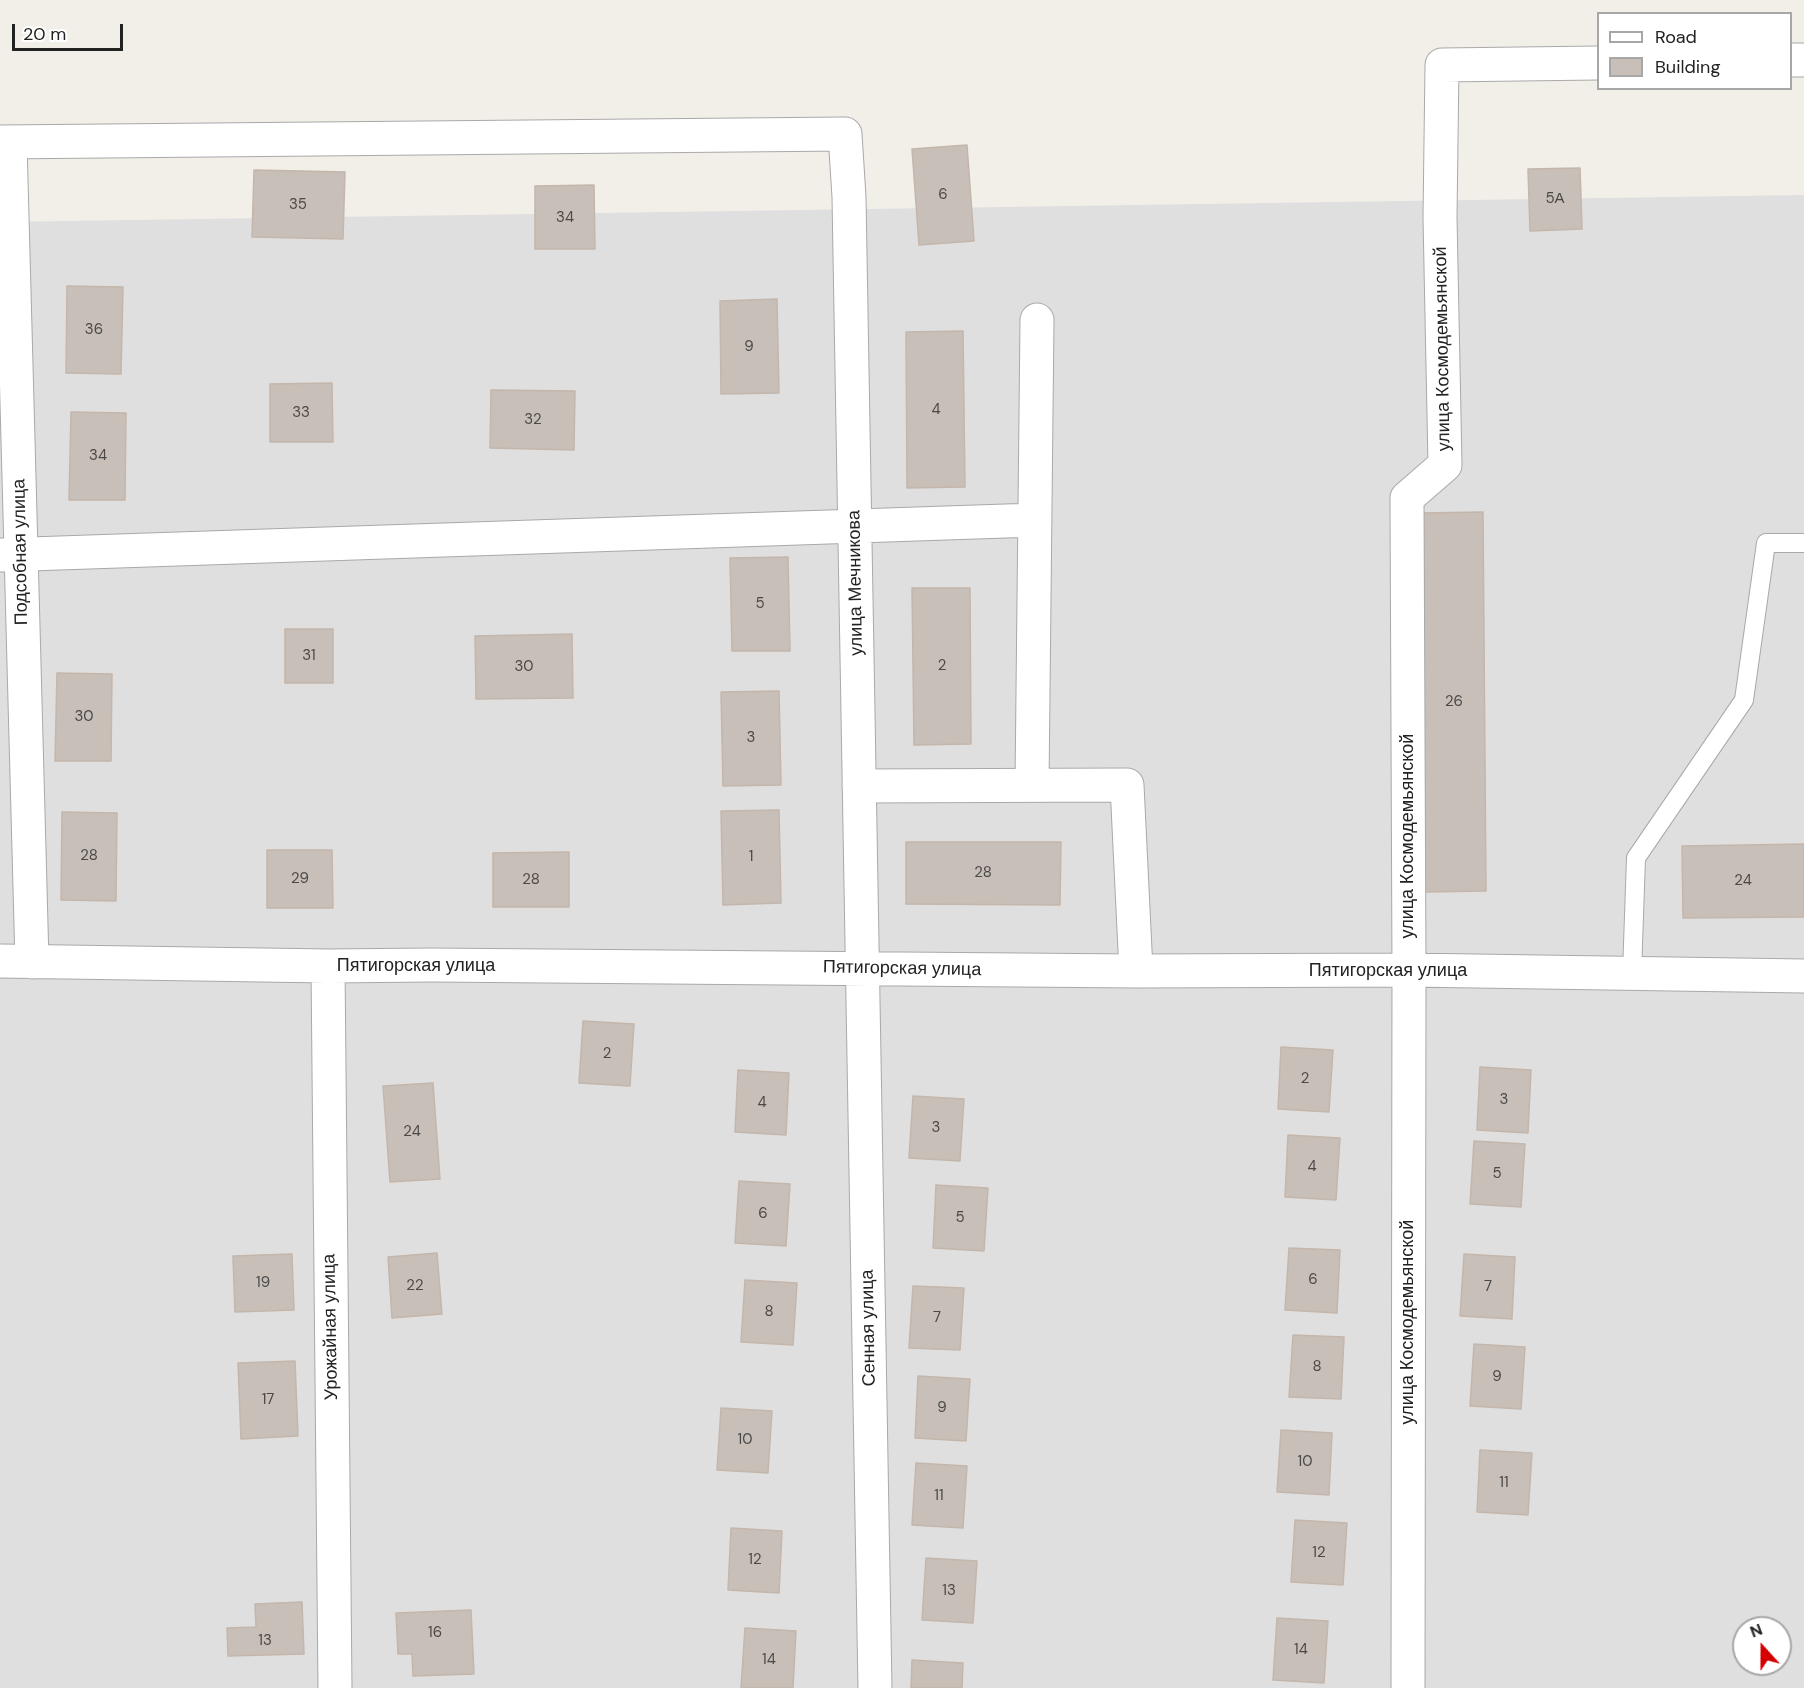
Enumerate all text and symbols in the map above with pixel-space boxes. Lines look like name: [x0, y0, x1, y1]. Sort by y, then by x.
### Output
scale bar: [15, 12, 126, 50]
legend: [1597, 12, 1792, 90]
text: 20 m: [23, 22, 66, 46]
text: Road: [1655, 25, 1697, 49]
text: Building: [1655, 55, 1720, 79]
house number: 6: [938, 186, 948, 204]
house number: 5А: [1545, 190, 1565, 208]
house number: 35: [289, 196, 307, 214]
house number: 34: [556, 209, 574, 227]
street label: улица Космодемьянской: [1430, 246, 1456, 452]
house number: 36: [85, 321, 103, 339]
house number: 9: [744, 338, 754, 356]
house number: 4: [931, 401, 941, 419]
house number: 33: [292, 404, 310, 422]
house number: 32: [524, 411, 542, 429]
house number: 34: [89, 447, 107, 465]
street label: Подсобная улица: [9, 479, 33, 625]
street label: улица Мечникова: [844, 510, 868, 656]
house number: 5: [755, 595, 765, 613]
house number: 31: [302, 647, 316, 665]
house number: 2: [938, 657, 946, 675]
house number: 30: [514, 658, 534, 676]
house number: 26: [1445, 693, 1463, 711]
house number: 30: [74, 708, 94, 726]
house number: 3: [747, 729, 755, 747]
street label: улица Космодемьянской: [1397, 734, 1419, 938]
house number: 28: [80, 847, 98, 865]
house number: 1: [749, 848, 753, 866]
house number: 28: [974, 864, 992, 882]
house number: 29: [291, 870, 309, 888]
house number: 28: [522, 871, 540, 889]
house number: 24: [1734, 872, 1752, 890]
street label: Пятигорская улица: [337, 955, 495, 977]
street label: Пятигорская улица: [823, 957, 981, 981]
street label: Пятигорская улица: [1309, 960, 1467, 982]
house number: 2: [603, 1045, 611, 1063]
house number: 2: [1301, 1070, 1309, 1088]
house number: 3: [1500, 1091, 1508, 1109]
house number: 4: [757, 1094, 767, 1112]
house number: 3: [932, 1119, 940, 1137]
house number: 24: [403, 1123, 421, 1141]
house number: 4: [1307, 1158, 1317, 1176]
house number: 5: [1492, 1165, 1502, 1183]
house number: 6: [758, 1205, 768, 1223]
house number: 5: [955, 1209, 965, 1227]
street label: улица Космодемьянской: [1397, 1220, 1419, 1424]
street label: Урожайная улица: [319, 1254, 343, 1400]
street label: Сенная улица: [857, 1269, 881, 1387]
house number: 6: [1308, 1271, 1318, 1289]
house number: 19: [256, 1274, 270, 1292]
house number: 22: [406, 1277, 424, 1295]
house number: 7: [1484, 1278, 1492, 1296]
house number: 8: [764, 1303, 774, 1321]
house number: 7: [933, 1309, 941, 1327]
house number: 8: [1312, 1358, 1322, 1376]
house number: 9: [1492, 1368, 1502, 1386]
house number: 17: [262, 1391, 274, 1409]
house number: 9: [937, 1399, 947, 1417]
house number: 10: [738, 1431, 752, 1449]
house number: 10: [1298, 1453, 1312, 1471]
house number: 11: [1499, 1474, 1509, 1492]
house number: 11: [934, 1487, 944, 1505]
house number: 12: [1312, 1544, 1326, 1562]
house number: 12: [748, 1551, 762, 1569]
house number: 13: [942, 1582, 956, 1600]
north arrow: [1732, 1616, 1792, 1676]
text: N: [1747, 1619, 1765, 1642]
house number: 16: [428, 1624, 442, 1642]
house number: 13: [258, 1632, 272, 1650]
house number: 14: [1294, 1641, 1308, 1659]
house number: 14: [762, 1651, 776, 1669]

